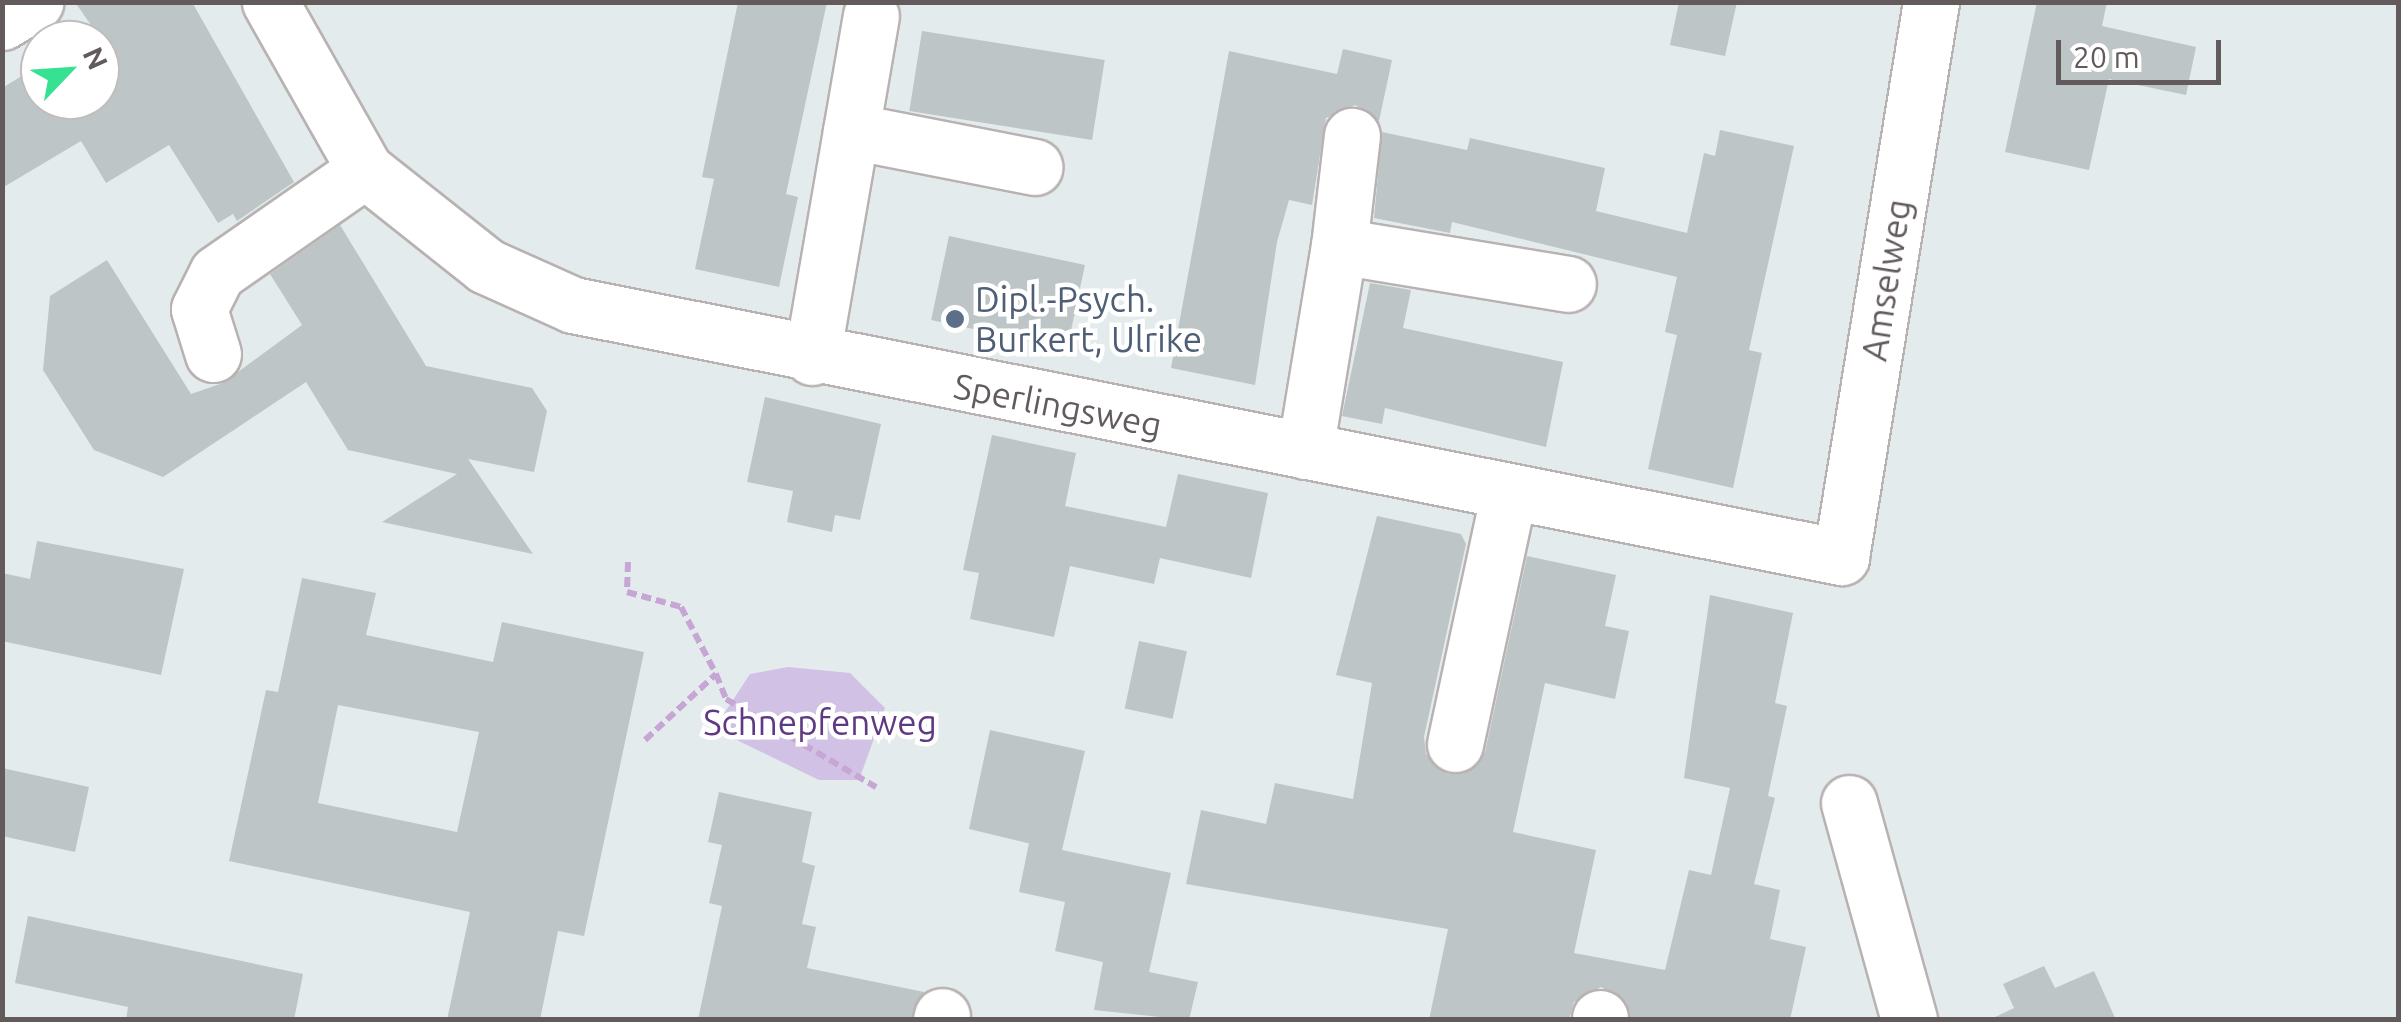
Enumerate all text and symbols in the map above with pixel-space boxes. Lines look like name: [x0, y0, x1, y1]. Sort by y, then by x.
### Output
north arrow: [20, 20, 120, 120]
scale bar: [2061, 20, 2226, 82]
text: 20 m: [2073, 40, 2140, 74]
text: N: [77, 42, 114, 74]
street label: Amselweg: [1852, 196, 1920, 364]
place label: Dipl.-Psych. Burkert, Ulrike: [975, 278, 1202, 360]
marker: Dipl.-Psych. Burkert, Ulrike: [944, 308, 966, 330]
street label: Sperlingsweg: [950, 364, 1166, 446]
park label: Schnepfenweg: [703, 701, 937, 743]

